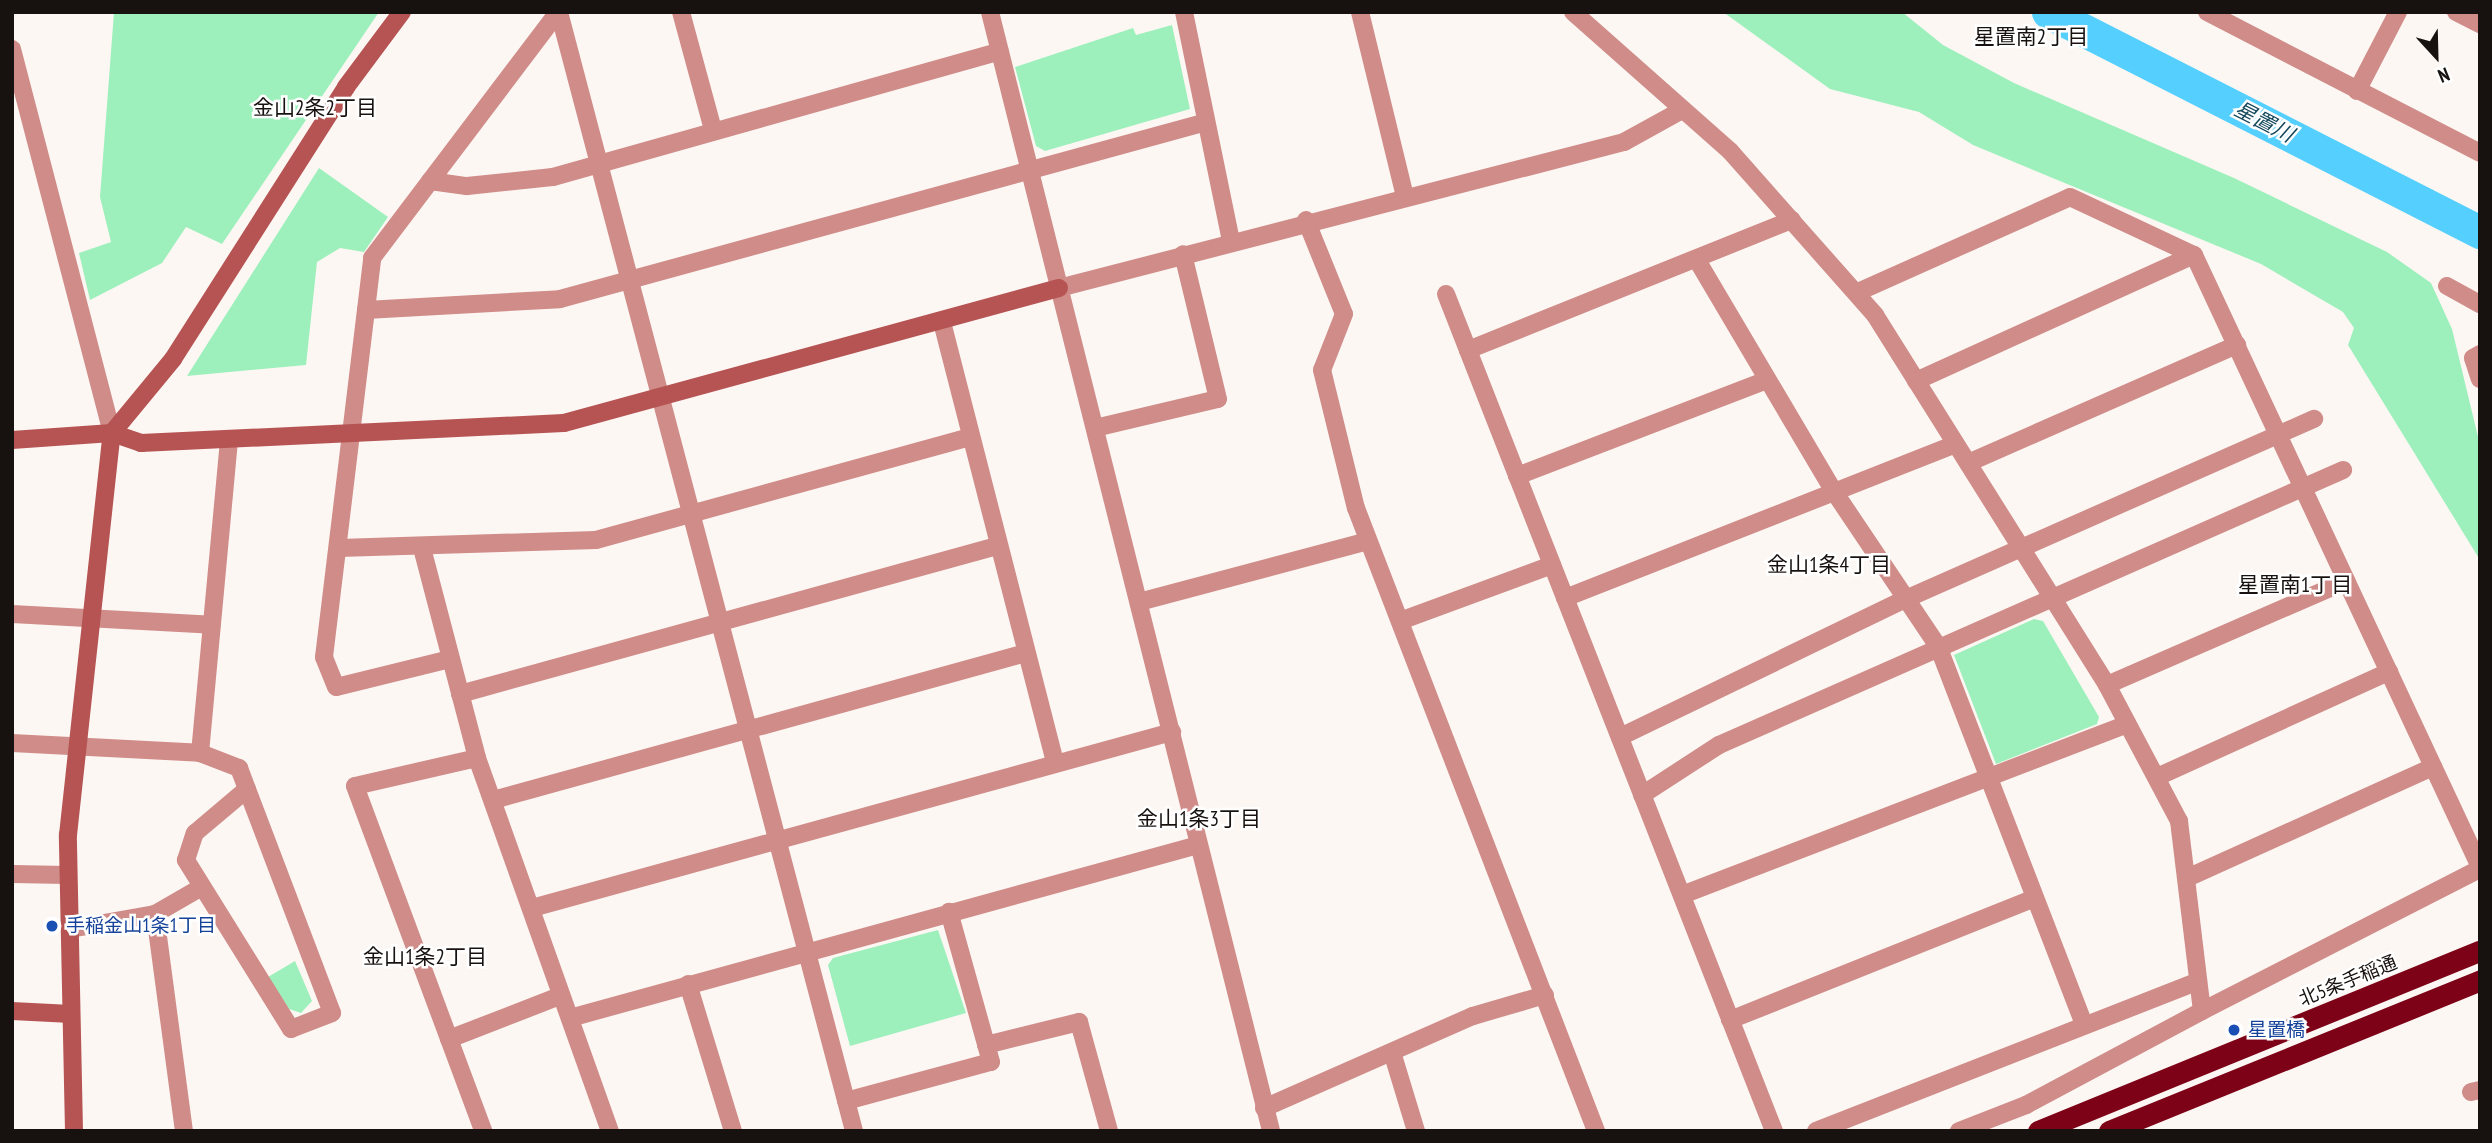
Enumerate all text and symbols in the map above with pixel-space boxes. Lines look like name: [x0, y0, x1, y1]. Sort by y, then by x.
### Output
north arrow: [2401, 21, 2471, 91]
district label: 星置南2丁目: [1974, 24, 2088, 50]
text: N: [2435, 62, 2453, 89]
district label: 金山2条2丁目: [253, 95, 377, 121]
water label: 星置川: [2230, 96, 2298, 148]
district label: 金山1条4丁目: [1767, 552, 1891, 578]
district label: 星置南1丁目: [2238, 572, 2352, 598]
district label: 金山1条3丁目: [1137, 806, 1261, 832]
place label: 手稲金山1条1丁目: [66, 915, 216, 937]
marker: 手稲金山1条1丁目: [44, 918, 60, 934]
district label: 金山1条2丁目: [363, 944, 487, 970]
street label: 北5条手稲通: [2296, 951, 2400, 1011]
place label: 星置橋: [2248, 1019, 2305, 1041]
marker: 星置橋: [2226, 1022, 2242, 1038]

